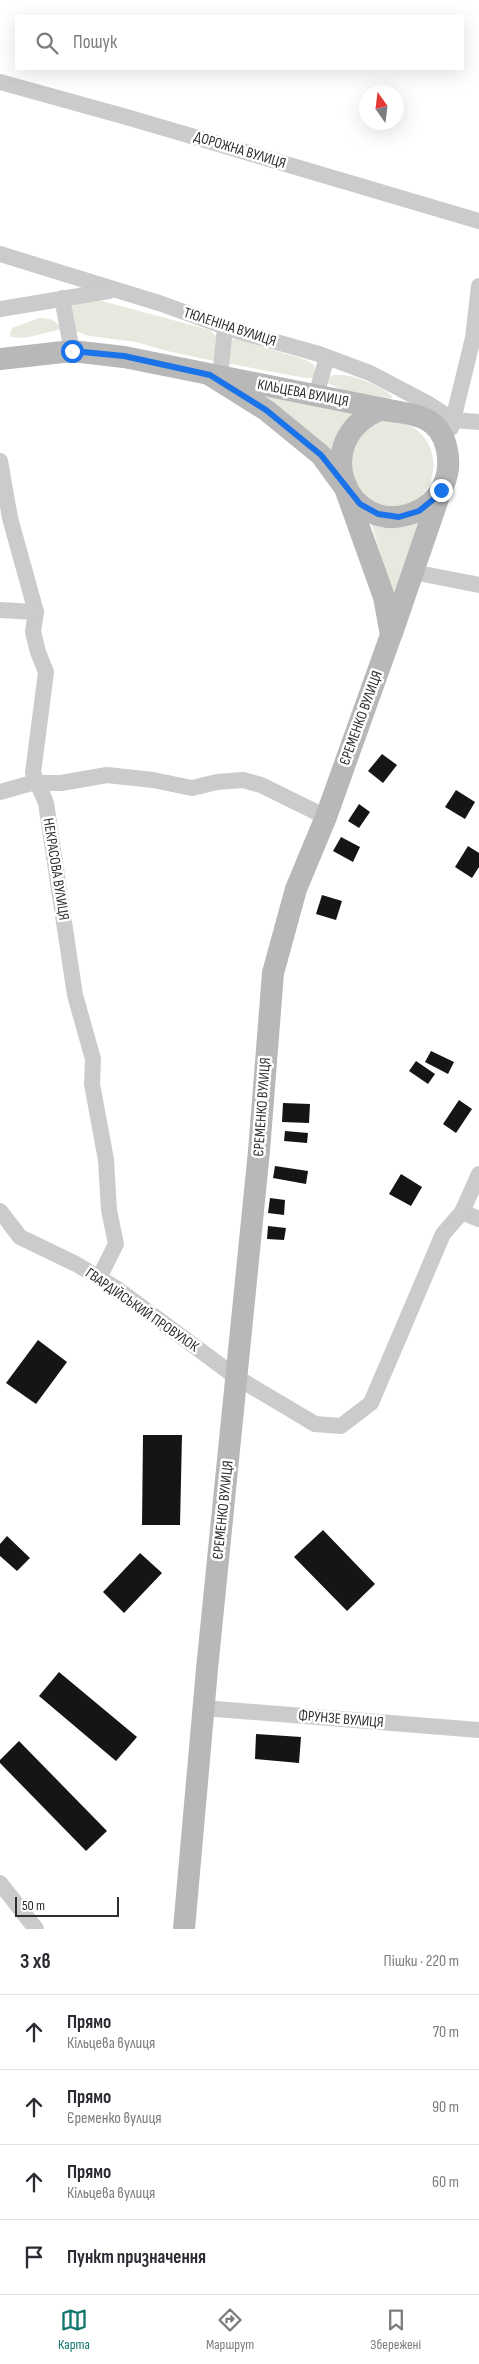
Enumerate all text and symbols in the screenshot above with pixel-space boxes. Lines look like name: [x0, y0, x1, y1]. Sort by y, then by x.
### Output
search box: [15, 15, 464, 70]
icon: search: [33, 29, 61, 57]
text: Пошук: [73, 31, 117, 54]
north arrow: [359, 85, 404, 130]
street label: ДОРОЖНА ВУЛИЦЯ: [192, 127, 288, 173]
street label: ТЮЛЕНІНА ВУЛИЦЯ: [181, 303, 279, 351]
route start: [61, 340, 84, 363]
street label: КІЛЬЦЕВА ВУЛИЦЯ: [256, 375, 350, 411]
route end: [430, 479, 453, 502]
street label: ЄРЕМЕНКО ВУЛИЦЯ: [335, 668, 387, 768]
street label: НЕКРАСОВА ВУЛИЦЯ: [39, 816, 73, 922]
street label: ЄРЕМЕНКО ВУЛИЦЯ: [249, 1057, 275, 1157]
street label: ГВАРДІЙСЬКИЙ ПРОВУЛОК: [82, 1264, 203, 1356]
street label: ЄРЕМЕНКО ВУЛИЦЯ: [208, 1460, 238, 1560]
street label: ФРУНЗЕ ВУЛИЦЯ: [298, 1706, 384, 1732]
scale bar: [15, 1894, 119, 1917]
text: 50 m: [22, 1897, 45, 1914]
text: 3 хв: [20, 1949, 51, 1974]
text: Пішки · 220 m: [384, 1952, 459, 1971]
text: Прямо: [67, 2011, 111, 2034]
icon: ahead: [20, 2018, 48, 2046]
text: 70 m: [433, 2023, 459, 2042]
text: Кільцева вулиця: [67, 2034, 155, 2053]
text: Прямо: [67, 2086, 111, 2109]
icon: ahead: [20, 2093, 48, 2121]
text: 90 m: [432, 2098, 459, 2117]
text: Єременко вулиця: [67, 2109, 161, 2128]
text: Прямо: [67, 2161, 111, 2184]
icon: ahead: [20, 2168, 48, 2196]
text: 60 m: [432, 2173, 459, 2192]
text: Кільцева вулиця: [67, 2184, 155, 2203]
icon: arrive: [20, 2243, 48, 2271]
text: Пункт призначення: [67, 2246, 206, 2269]
tab: Карта: [58, 2306, 90, 2353]
tab: Маршрут: [206, 2306, 254, 2353]
tab: Збережені: [370, 2306, 421, 2353]

